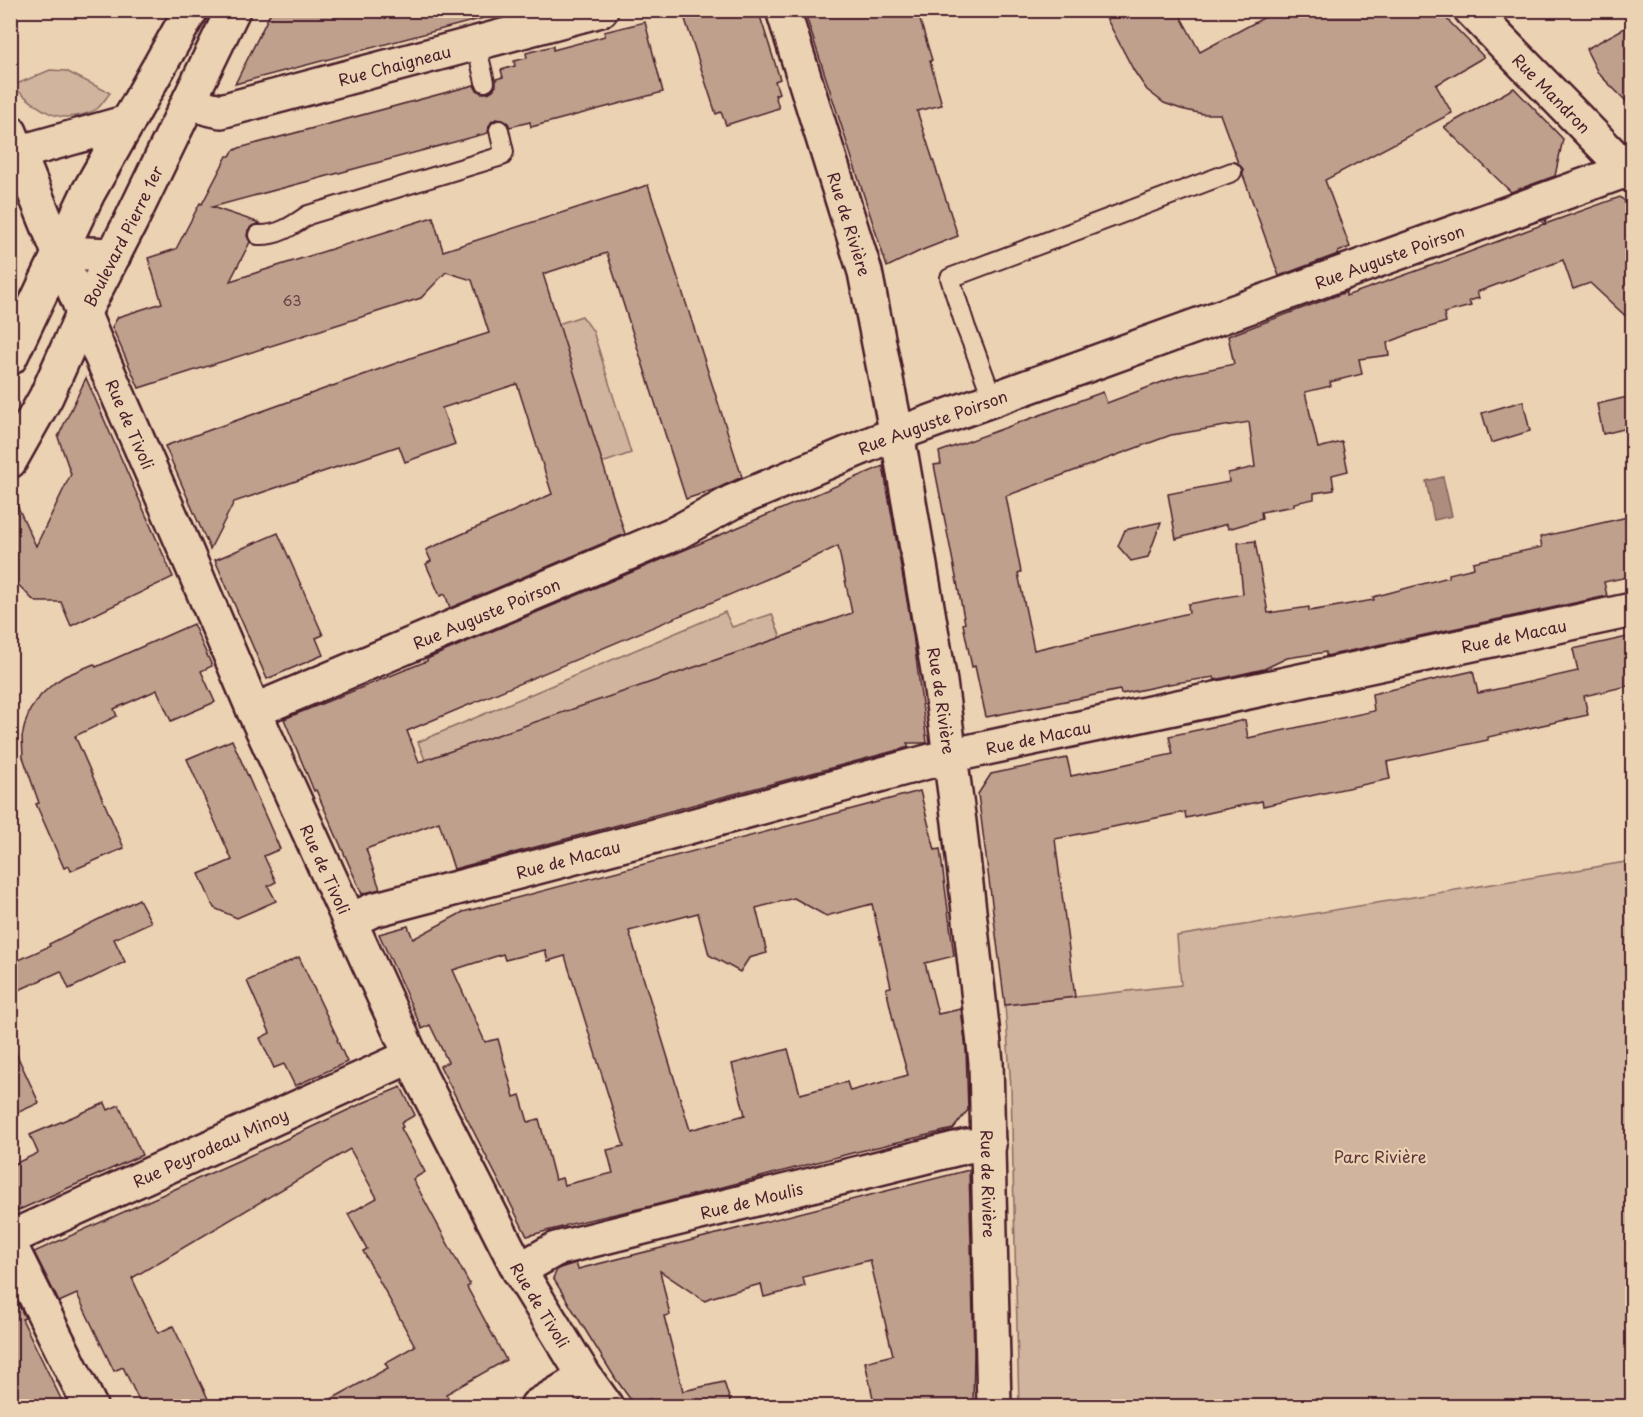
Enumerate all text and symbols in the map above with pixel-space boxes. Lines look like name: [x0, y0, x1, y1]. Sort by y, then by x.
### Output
street label: Rue Chaigneau: [336, 38, 453, 91]
street label: Rue Mandron: [1507, 48, 1597, 138]
street label: Boulevard Pierre 1er: [77, 161, 168, 311]
street label: Rue de Rivière: [822, 169, 878, 279]
street label: Rue Auguste Poirson: [1311, 218, 1468, 294]
house number: 63: [283, 290, 301, 311]
street label: Rue de Tivoli: [100, 375, 161, 473]
street label: Rue Auguste Poirson: [854, 383, 1011, 460]
street label: Rue Auguste Poirson: [409, 571, 563, 655]
street label: Rue de Macau: [1459, 612, 1569, 658]
street label: Rue de Rivière: [922, 645, 962, 756]
street label: Rue de Macau: [983, 714, 1093, 760]
street label: Rue de Tivoli: [295, 820, 357, 918]
street label: Rue de Macau: [513, 834, 623, 884]
street label: Rue Peyrodeau Minoy: [129, 1101, 292, 1193]
street label: Rue de Rivière: [976, 1130, 1002, 1238]
park label: Parc Rivière: [1334, 1144, 1427, 1168]
street label: Rue de Moulis: [697, 1176, 805, 1224]
street label: Rue de Tivoli: [505, 1258, 576, 1352]

